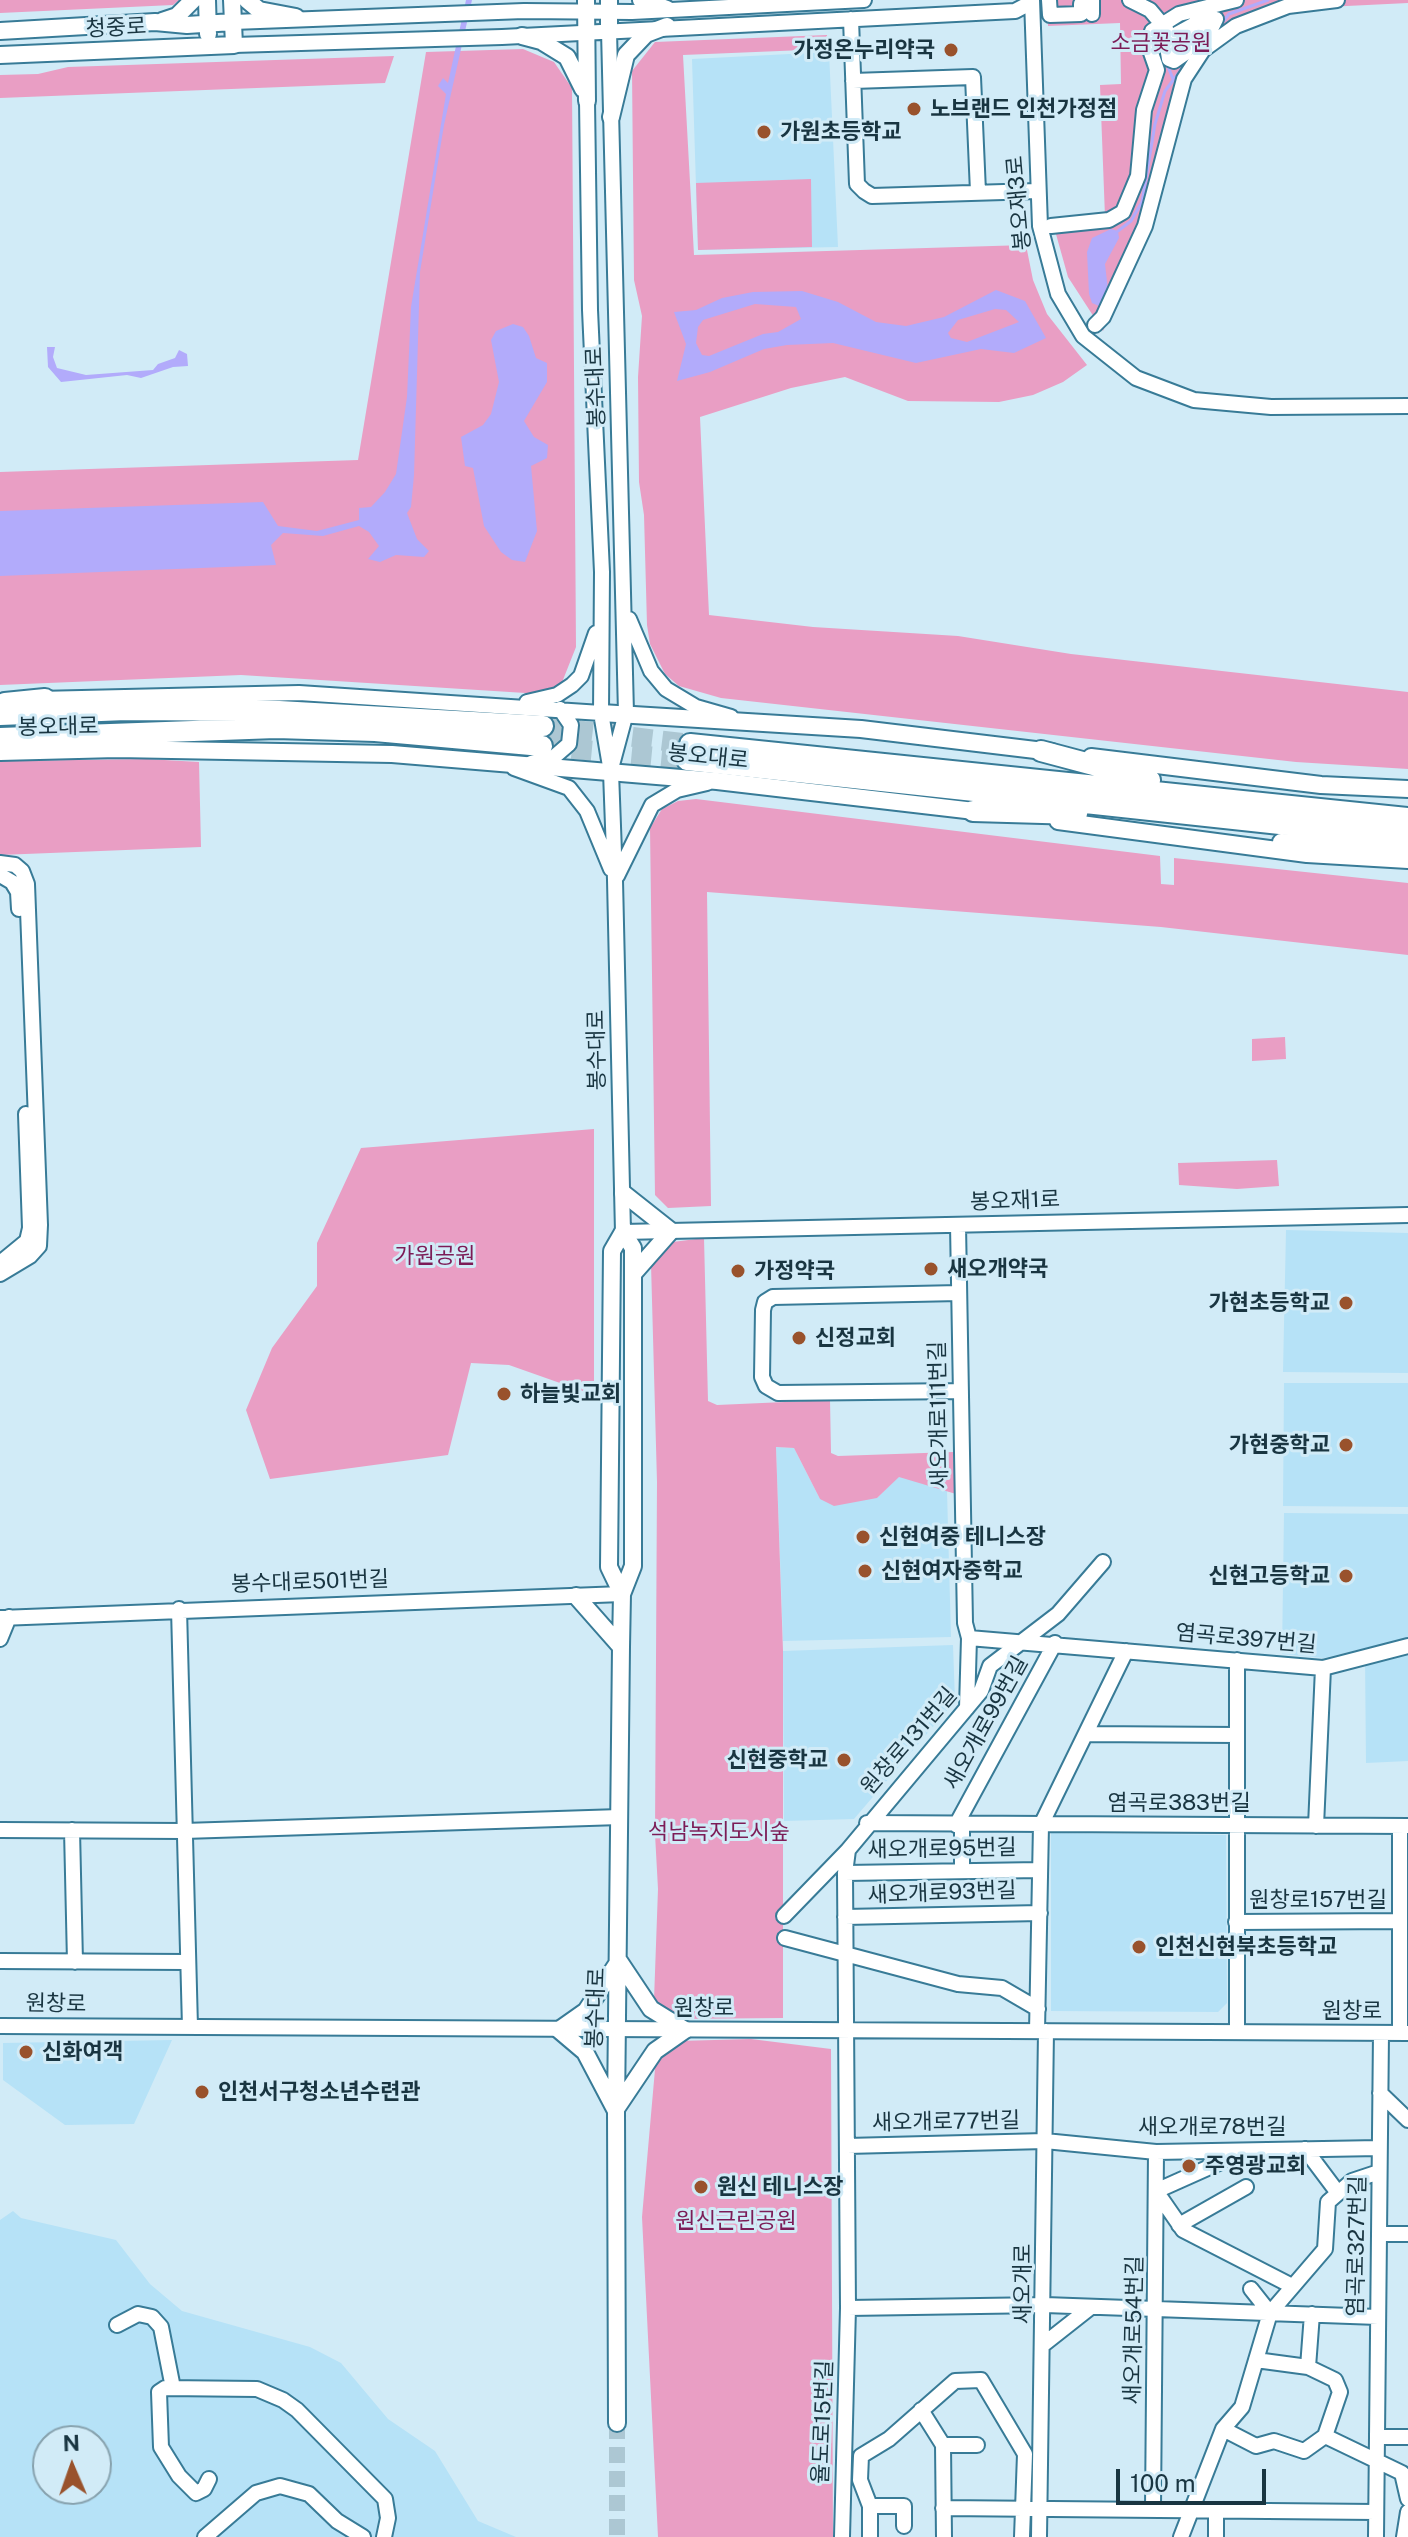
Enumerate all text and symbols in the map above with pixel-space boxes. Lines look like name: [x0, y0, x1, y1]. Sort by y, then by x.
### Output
street label: 청중로: [85, 13, 147, 43]
park label: 소금꽃공원: [1110, 30, 1212, 56]
place label: 가정온누리약국: [793, 37, 935, 63]
marker: 가정온누리약국: [942, 41, 960, 59]
place label: 노브랜드 인천가정점: [930, 96, 1117, 122]
marker: 노브랜드 인천가정점: [905, 100, 923, 118]
place label: 가원초등학교: [780, 119, 901, 145]
marker: 가원초등학교: [755, 123, 773, 141]
street label: 봉오재3로: [1002, 155, 1036, 251]
street label: 봉수대로: [581, 346, 611, 428]
street label: 봉오대로: [17, 713, 99, 741]
street label: 봉오대로: [666, 740, 750, 774]
street label: 봉수대로: [583, 1009, 611, 1091]
street label: 봉오재1로: [970, 1186, 1060, 1216]
park label: 가원공원: [395, 1243, 475, 1269]
place label: 새오개약국: [947, 1256, 1048, 1282]
place label: 가정약국: [754, 1258, 835, 1284]
marker: 새오개약국: [922, 1260, 940, 1278]
marker: 가정약국: [729, 1262, 747, 1280]
place label: 가현초등학교: [1209, 1290, 1330, 1316]
marker: 가현초등학교: [1337, 1294, 1355, 1312]
place label: 신정교회: [815, 1325, 896, 1351]
marker: 신정교회: [790, 1329, 808, 1347]
street label: 새오개로111번길: [925, 1341, 953, 1489]
place label: 하늘빛교회: [520, 1381, 621, 1407]
marker: 하늘빛교회: [495, 1385, 513, 1403]
place label: 가현중학교: [1229, 1432, 1330, 1458]
marker: 가현중학교: [1337, 1436, 1355, 1454]
place label: 신현여중 테니스장: [879, 1524, 1046, 1550]
marker: 신현여중 테니스장: [854, 1528, 872, 1546]
place label: 신현여자중학교: [881, 1558, 1023, 1584]
marker: 신현여자중학교: [856, 1562, 874, 1580]
place label: 신현고등학교: [1209, 1563, 1330, 1589]
street label: 봉수대로501번길: [231, 1566, 389, 1598]
marker: 신현고등학교: [1337, 1567, 1355, 1585]
street label: 염곡로397번길: [1174, 1620, 1318, 1658]
street label: 새오개로99번길: [938, 1652, 1034, 1794]
street label: 원창로131번길: [855, 1682, 963, 1800]
place label: 신현중학교: [727, 1747, 828, 1773]
marker: 신현중학교: [835, 1751, 853, 1769]
street label: 염곡로383번길: [1108, 1790, 1250, 1816]
park label: 석남녹지도시숲: [648, 1819, 790, 1845]
street label: 새오개로95번길: [867, 1834, 1017, 1864]
street label: 새오개로93번길: [867, 1877, 1017, 1909]
street label: 원창로157번길: [1249, 1887, 1387, 1913]
place label: 인천신현북초등학교: [1155, 1934, 1337, 1960]
marker: 인천신현북초등학교: [1130, 1938, 1148, 1956]
street label: 봉수대로: [581, 1967, 611, 2049]
street label: 원창로: [25, 1990, 87, 2018]
street label: 원창로: [674, 1995, 734, 2021]
street label: 원창로: [1322, 1998, 1382, 2024]
place label: 신화여객: [42, 2039, 123, 2065]
marker: 신화여객: [17, 2043, 35, 2061]
place label: 인천서구청소년수련관: [218, 2079, 420, 2105]
marker: 인천서구청소년수련관: [193, 2083, 211, 2101]
street label: 새오개로77번길: [872, 2108, 1020, 2136]
street label: 새오개로78번길: [1138, 2114, 1286, 2140]
place label: 주영광교회: [1205, 2153, 1306, 2179]
marker: 주영광교회: [1180, 2157, 1198, 2175]
place label: 원신 테니스장: [717, 2174, 843, 2200]
street label: 염곡로327번길: [1343, 2175, 1371, 2317]
marker: 원신 테니스장: [692, 2178, 710, 2196]
park label: 원신근린공원: [675, 2208, 797, 2234]
street label: 새오개로: [1010, 2244, 1036, 2324]
street label: 새오개로54번길: [1119, 2255, 1149, 2405]
street label: 율도로15번길: [808, 2359, 838, 2485]
north arrow: [32, 2425, 112, 2505]
text: N: [62, 2430, 80, 2456]
scale bar: [1120, 2453, 1270, 2503]
text: 100 m: [1130, 2469, 1196, 2497]

